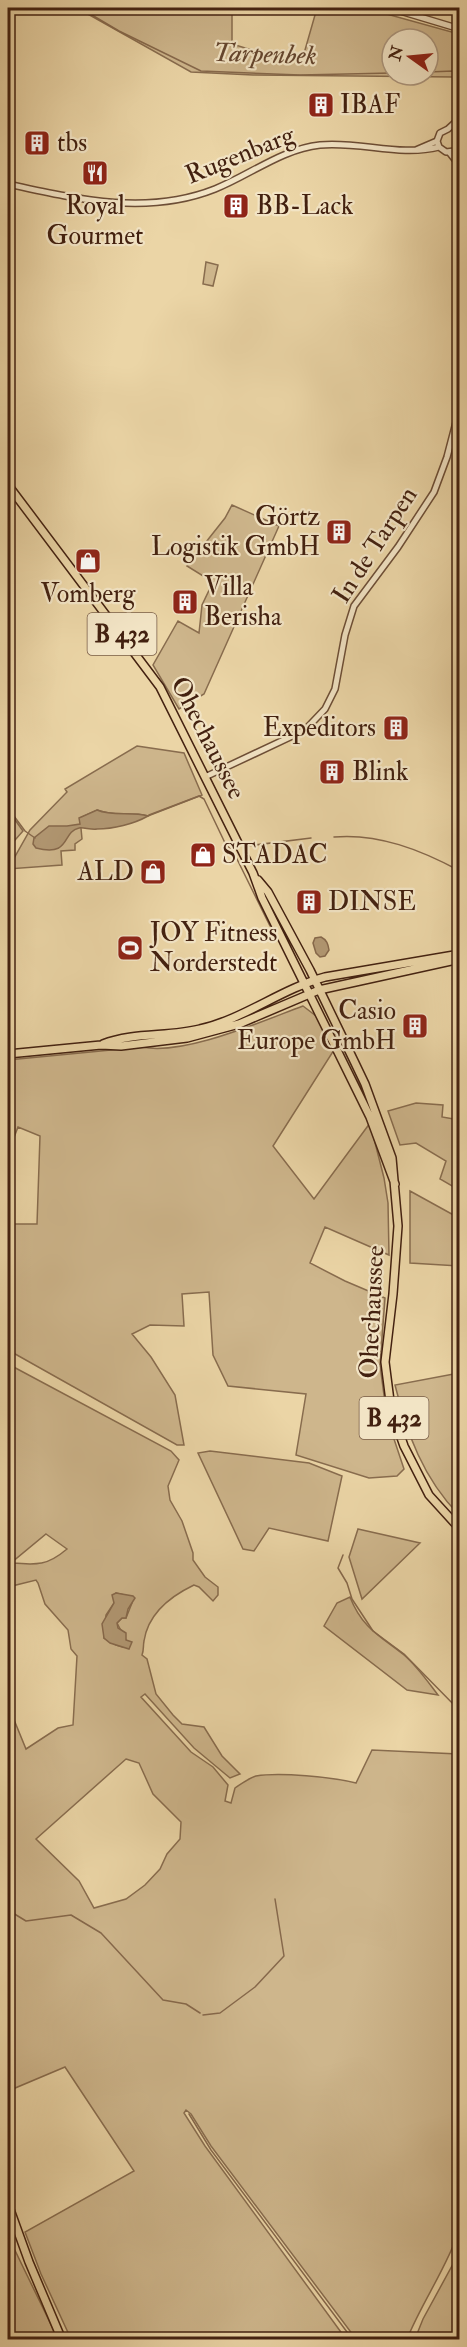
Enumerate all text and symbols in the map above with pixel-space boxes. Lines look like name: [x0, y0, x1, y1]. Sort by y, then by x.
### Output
north arrow: [380, 27, 440, 87]
water label: Tarpenbek: [213, 36, 317, 72]
text: N: [385, 43, 408, 64]
place label: IBAF: [340, 89, 400, 121]
building icon: IBAF: [306, 90, 336, 120]
street label: Rugenbarg: [181, 118, 300, 191]
place label: tbs: [57, 127, 87, 159]
building icon: tbs: [22, 128, 52, 158]
restaurant icon: Royal Gourmet: [80, 158, 110, 188]
place label: Royal Gourmet: [47, 190, 143, 252]
place label: BB-Lack: [256, 190, 354, 222]
building icon: BB-Lack: [221, 191, 251, 221]
street label: In de Tarpen: [325, 481, 425, 610]
place label: Görtz Logistik GmbH: [151, 501, 320, 563]
building icon: Görtz Logistik GmbH: [324, 517, 354, 547]
shop icon: Vomberg: [73, 546, 103, 576]
place label: Villa Berisha: [204, 571, 282, 633]
place label: Vomberg: [41, 578, 137, 610]
building icon: Villa Berisha: [170, 587, 200, 617]
road number: B 432: [88, 613, 156, 655]
street label: Ohechaussee: [163, 671, 253, 805]
place label: Expeditors: [263, 712, 376, 745]
building icon: Expeditors: [381, 713, 411, 743]
place label: Blink: [352, 756, 409, 788]
building icon: Blink: [317, 757, 347, 787]
place label: STADAC: [222, 839, 327, 871]
shop icon: STADAC: [188, 840, 218, 870]
place label: ALD: [76, 856, 134, 888]
shop icon: ALD: [138, 857, 168, 887]
place label: DINSE: [328, 886, 416, 918]
building icon: DINSE: [294, 887, 324, 917]
place label: JOY Fitness Norderstedt: [149, 917, 277, 979]
sports icon: JOY Fitness Norderstedt: [115, 933, 145, 963]
place label: Casio Europe GmbH: [237, 995, 396, 1058]
building icon: Casio Europe GmbH: [400, 1011, 430, 1041]
street label: Ohechaussee: [353, 1244, 391, 1379]
road number: B 432: [360, 1397, 428, 1439]

